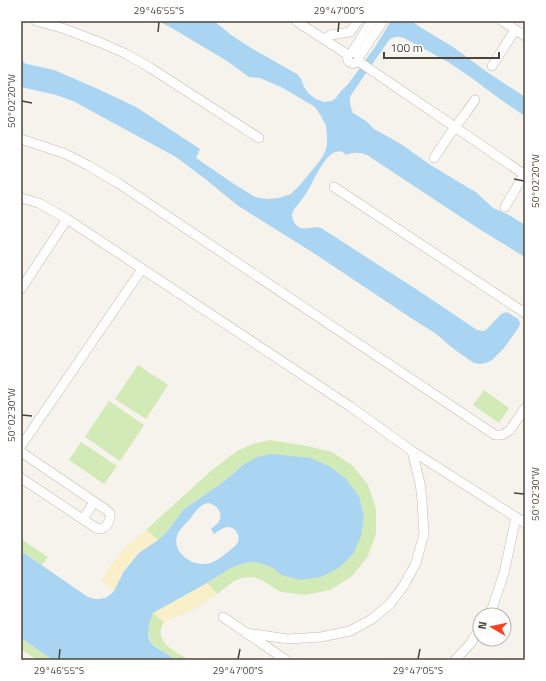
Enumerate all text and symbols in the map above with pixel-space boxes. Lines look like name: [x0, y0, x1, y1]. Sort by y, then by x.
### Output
text: 29°46'55"S: [134, 3, 184, 18]
text: 29°47'00"S: [314, 3, 364, 18]
scale bar: [384, 34, 499, 60]
text: 100 m: [390, 38, 423, 57]
text: 50°02'20"W: [4, 74, 19, 128]
text: 50°02'20"W: [528, 154, 543, 208]
text: 50°02'30"W: [4, 388, 19, 442]
text: 50°02'30"W: [528, 467, 543, 521]
north arrow: [472, 607, 512, 647]
text: N: [474, 620, 491, 630]
text: 29°46'55"S: [34, 663, 84, 678]
text: 29°47'00"S: [213, 663, 263, 678]
text: 29°47'05"S: [393, 663, 443, 678]

